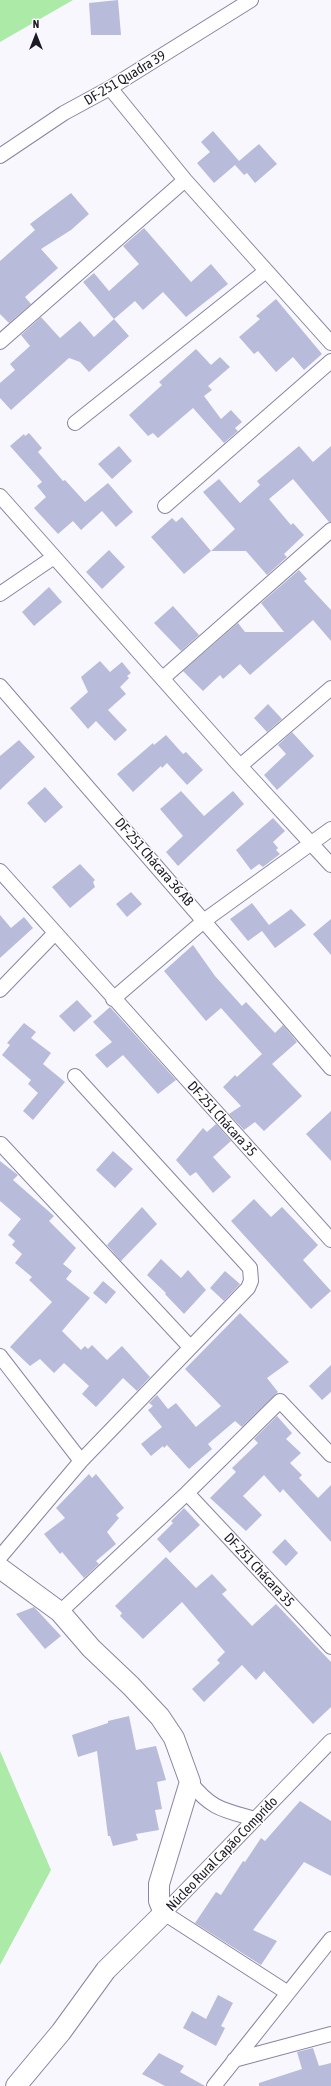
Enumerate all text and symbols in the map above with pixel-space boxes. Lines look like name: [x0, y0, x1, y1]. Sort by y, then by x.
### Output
north arrow: [16, 16, 56, 56]
text: N: [33, 18, 39, 30]
street label: DF-251 Quadra 39: [81, 47, 169, 109]
street label: DF-251 Chácara 36 AB: [111, 815, 197, 909]
street label: DF-251 Chácara 35: [184, 1078, 260, 1160]
street label: DF-251 Chácara 35: [220, 1529, 298, 1611]
street label: Núcleo Rural Capão Comprido: [163, 1793, 281, 1915]

